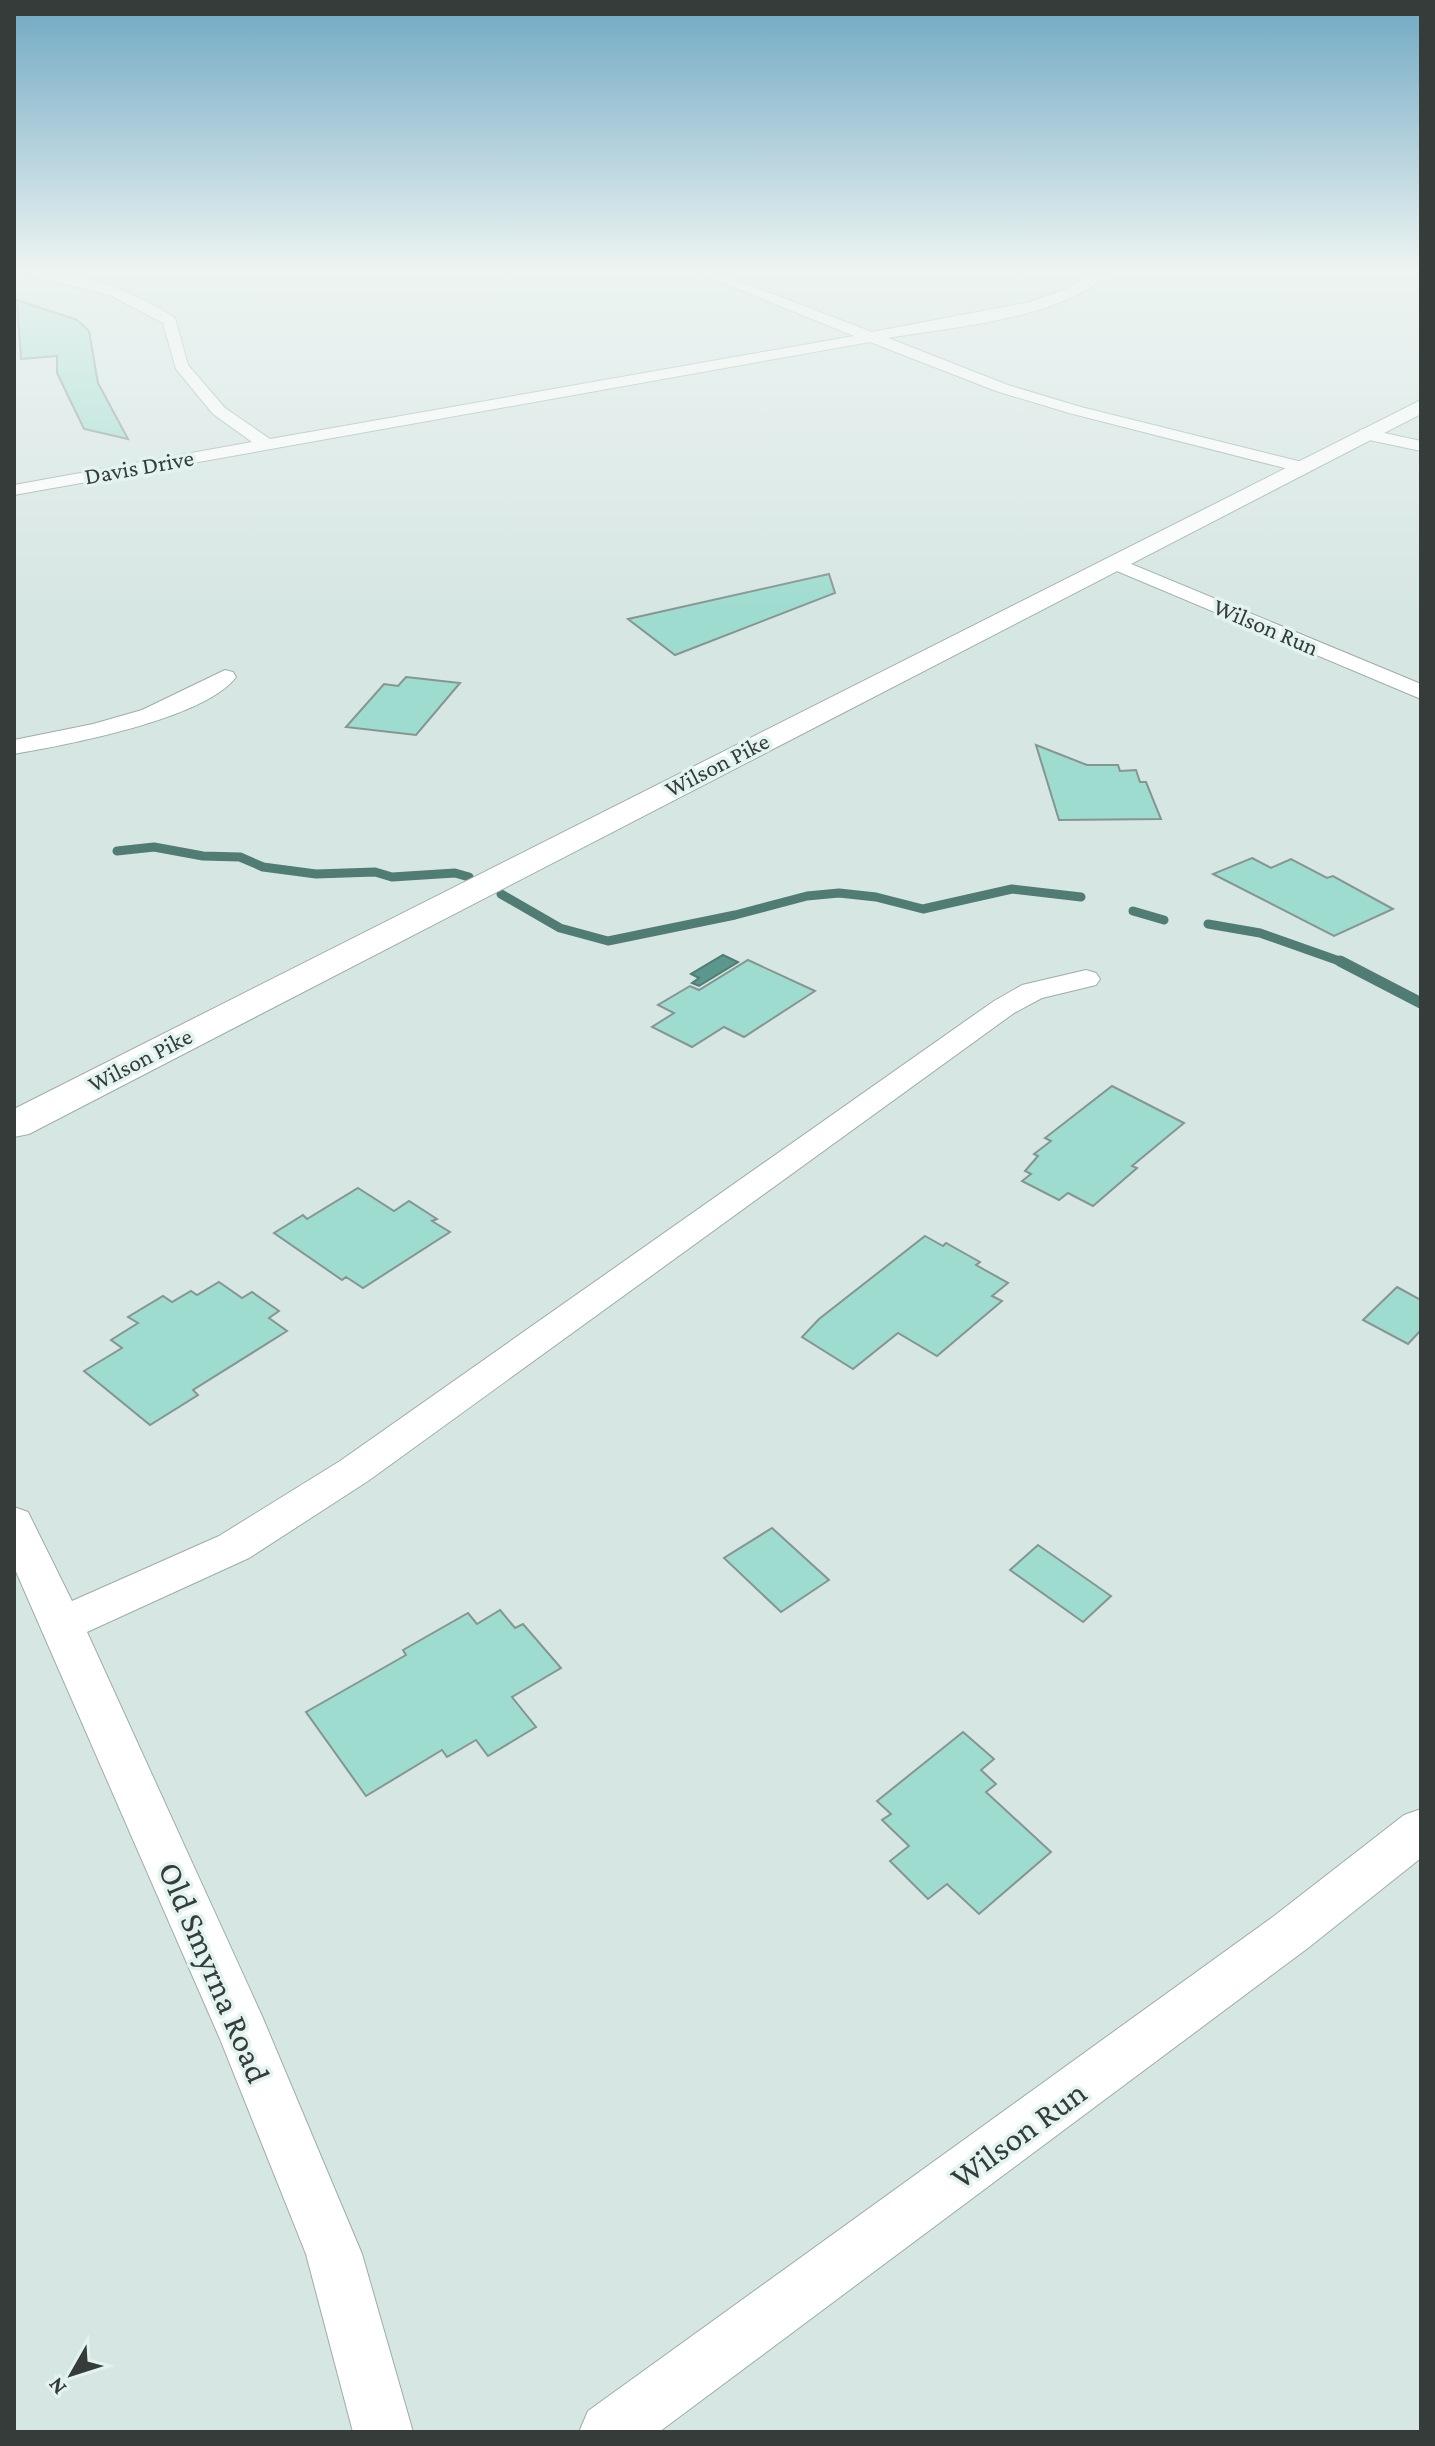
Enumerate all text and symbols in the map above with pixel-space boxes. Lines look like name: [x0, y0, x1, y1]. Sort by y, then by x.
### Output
street label: Davis Drive: [82, 444, 196, 489]
street label: Wilson Run: [1210, 592, 1323, 661]
street label: Wilson Pike: [660, 727, 773, 802]
street label: Wilson Pike: [83, 1022, 196, 1097]
street label: Old Smyrna Road: [150, 1856, 278, 2089]
street label: Wilson Run: [943, 2073, 1093, 2196]
north arrow: [32, 2334, 112, 2414]
text: N: [42, 2373, 71, 2400]

